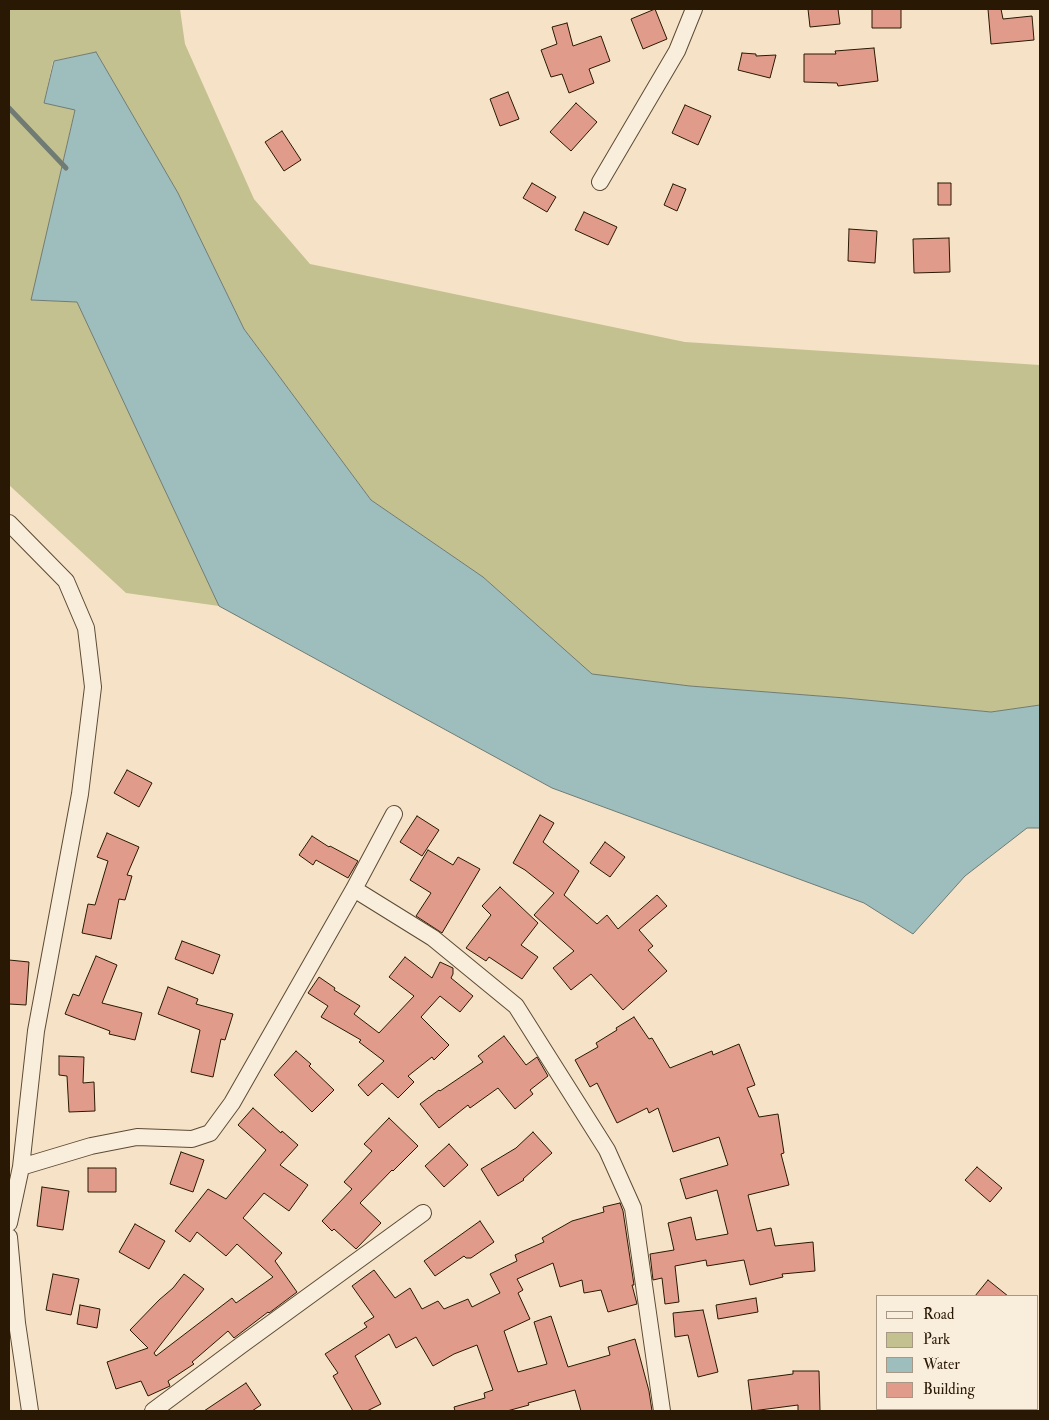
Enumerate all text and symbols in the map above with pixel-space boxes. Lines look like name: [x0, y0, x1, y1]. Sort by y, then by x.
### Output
legend: [876, 1295, 1039, 1410]
text: Road: [923, 1305, 954, 1324]
text: Park: [923, 1330, 950, 1349]
text: Water: [923, 1355, 960, 1374]
text: Building: [923, 1380, 975, 1399]

